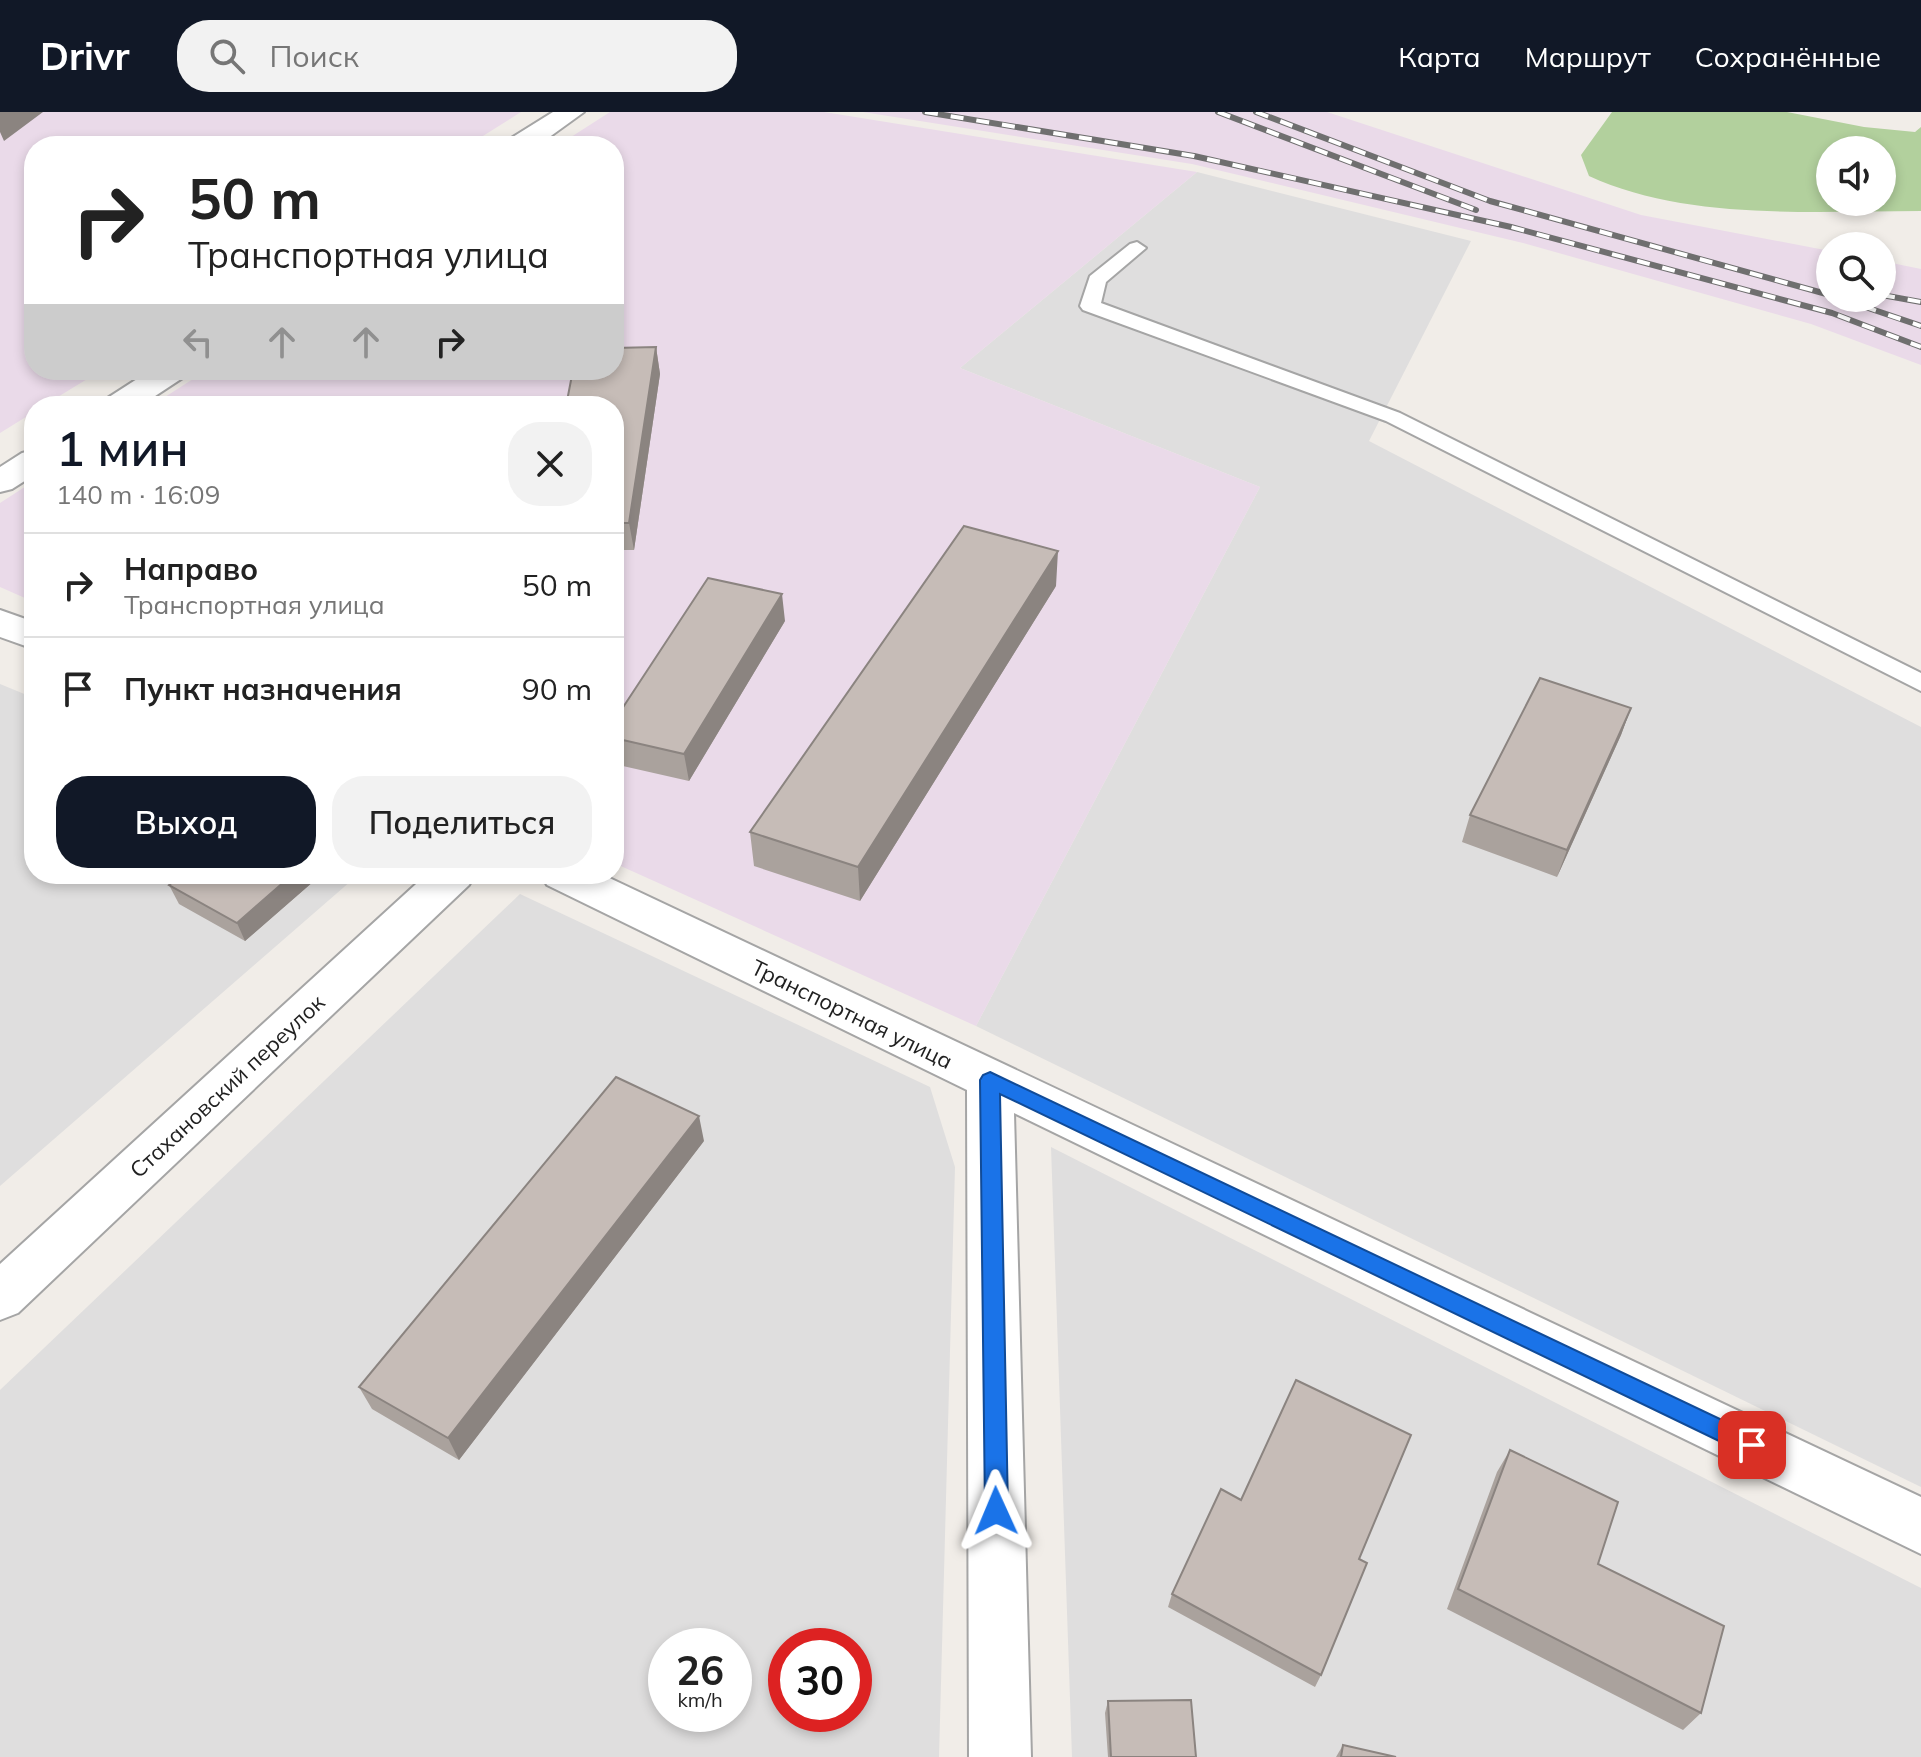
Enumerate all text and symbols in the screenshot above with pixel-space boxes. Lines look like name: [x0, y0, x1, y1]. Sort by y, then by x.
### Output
search box: [177, 20, 737, 92]
text: Drivr: [40, 32, 129, 80]
icon: search: [205, 34, 249, 78]
text: Поиск: [269, 37, 359, 75]
text: Карта: [1398, 39, 1481, 74]
text: Маршрут: [1525, 39, 1651, 74]
text: Сохранённые: [1695, 39, 1881, 74]
map controls: [1816, 136, 1896, 312]
button: sound: [1816, 136, 1896, 216]
text: 50 m: [188, 163, 321, 233]
icon: right: [56, 168, 160, 272]
text: Транспортная улица: [188, 232, 549, 277]
button: search: [1816, 232, 1896, 312]
icon: left: [176, 320, 220, 364]
icon: ahead: [260, 320, 304, 364]
icon: ahead: [344, 320, 388, 364]
icon: right: [428, 320, 472, 364]
text: 1 мин: [56, 418, 189, 478]
button: close: [508, 422, 592, 506]
text: 140 m · 16:09: [56, 478, 220, 511]
text: Направо: [124, 550, 258, 588]
icon: right: [56, 563, 100, 607]
text: 50 m: [522, 566, 592, 604]
text: Транспортная улица: [124, 588, 385, 621]
icon: arrive: [56, 667, 100, 711]
text: Пункт назначения: [124, 670, 402, 708]
text: 90 m: [522, 670, 592, 708]
button: Выход: [56, 776, 316, 868]
button: Поделиться: [332, 776, 592, 868]
street label: Транспортная улица: [747, 953, 957, 1075]
street label: Стахановский переулок: [124, 988, 330, 1184]
pin: [1718, 1411, 1786, 1479]
icon: arrive: [1730, 1423, 1774, 1467]
position arrow: [954, 1469, 1038, 1553]
speed limit sign: 30: [768, 1628, 872, 1732]
text: 26: [676, 1645, 724, 1695]
text: km/h: [677, 1687, 723, 1712]

